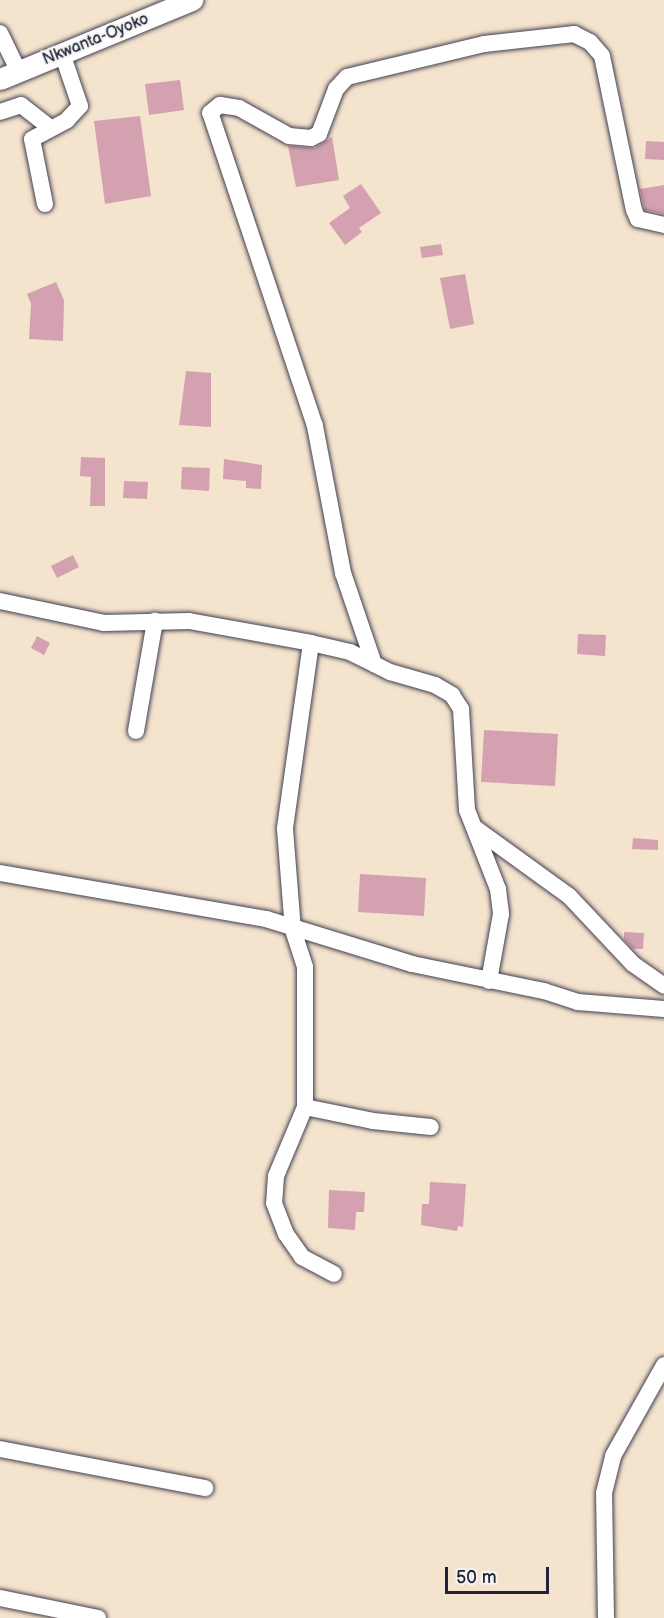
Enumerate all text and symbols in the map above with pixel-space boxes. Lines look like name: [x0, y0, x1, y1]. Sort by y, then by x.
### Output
street label: Nkwanta-Oyoko: [40, 10, 152, 70]
scale bar: [448, 1555, 552, 1593]
text: 50 m: [456, 1567, 497, 1588]

